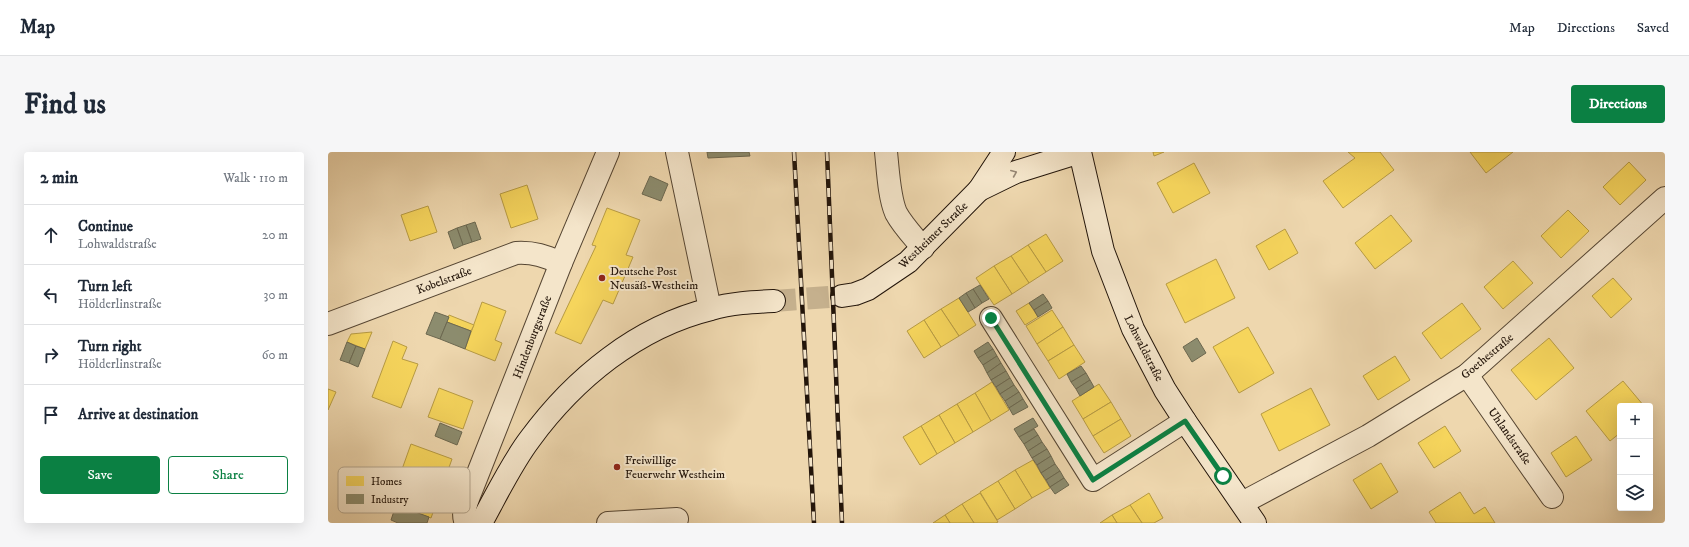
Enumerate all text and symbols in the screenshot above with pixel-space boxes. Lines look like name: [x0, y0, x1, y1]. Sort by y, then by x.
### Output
text: Map: [20, 16, 55, 39]
text: Map: [1509, 19, 1535, 37]
text: Directions: [1557, 19, 1615, 37]
text: Saved: [1637, 19, 1669, 37]
button: Directions: [1571, 85, 1665, 123]
text: Find us: [24, 87, 106, 122]
text: 2 min: [40, 167, 78, 189]
text: Walk · 110 m: [223, 170, 288, 186]
one-way arrow: [1009, 170, 1017, 178]
street label: Westheimer Straße: [895, 199, 971, 273]
text: Continue: [78, 217, 133, 236]
icon: ahead: [40, 224, 62, 246]
text: 20 m: [262, 227, 288, 243]
text: Lohwaldstraße: [78, 236, 157, 252]
street label: Kobelstraße: [414, 263, 474, 298]
place label: Deutsche Post Neusäß-Westheim: [610, 264, 698, 293]
marker: Deutsche Post Neusäß-Westheim: [597, 273, 607, 283]
text: Turn left: [78, 277, 132, 296]
icon: left: [40, 284, 62, 306]
text: 30 m: [264, 287, 288, 303]
street label: Hindenburgstraße: [510, 293, 555, 381]
text: Hölderlinstraße: [78, 296, 162, 312]
route end: [982, 309, 1000, 327]
street label: Lohwaldstraße: [1120, 312, 1167, 384]
street label: Goethestraße: [1458, 330, 1517, 383]
text: Turn right: [78, 337, 141, 356]
icon: right: [40, 344, 62, 366]
text: 60 m: [262, 347, 288, 363]
text: Hölderlinstraße: [78, 356, 162, 372]
map controls: [1617, 403, 1653, 511]
button: +: [1617, 403, 1653, 439]
icon: arrive: [40, 404, 62, 426]
text: Arrive at destination: [78, 405, 198, 424]
street label: Uhlandstraße: [1484, 405, 1535, 468]
button: −: [1617, 439, 1653, 475]
place label: Freiwillige Feuerwehr Westheim: [625, 453, 725, 482]
button: Save: [40, 456, 160, 494]
button: Share: [168, 456, 288, 494]
marker: Freiwillige Feuerwehr Westheim: [612, 462, 622, 472]
legend: [338, 467, 470, 513]
route start: [1214, 467, 1232, 485]
text: Homes: [371, 475, 402, 489]
button: layers: [1617, 475, 1653, 511]
text: Industry: [371, 493, 409, 507]

